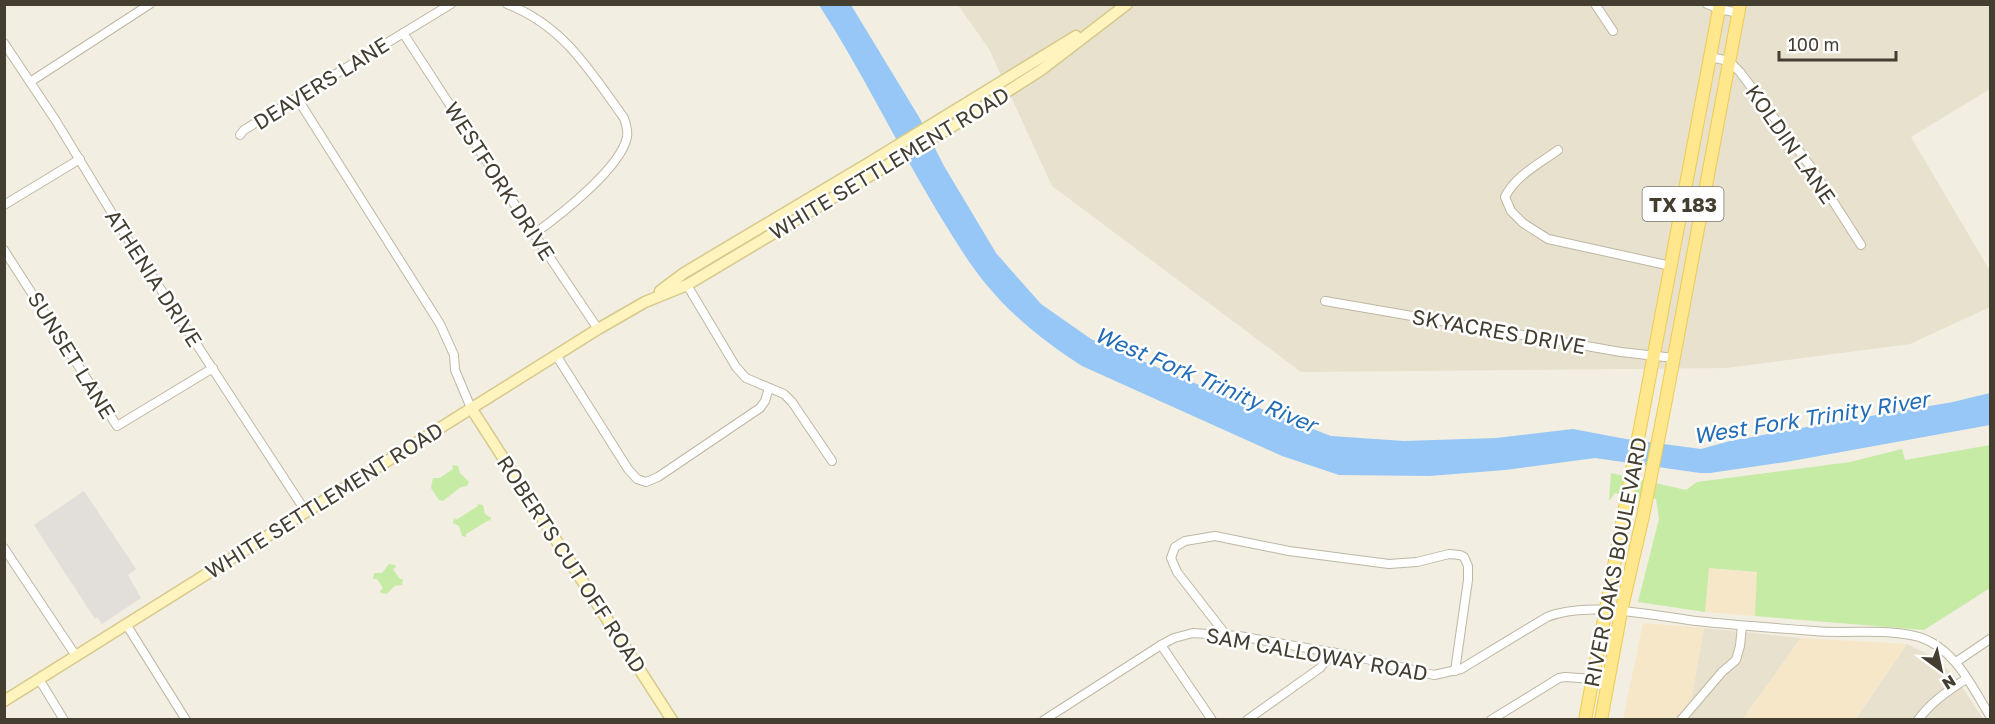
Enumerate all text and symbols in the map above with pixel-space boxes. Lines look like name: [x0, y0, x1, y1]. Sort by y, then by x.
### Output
scale bar: [1779, 24, 1896, 62]
street label: DEAVERS LANE: [248, 31, 394, 135]
text: 100 m: [1788, 33, 1839, 55]
street label: KOLDIN LANE: [1740, 79, 1842, 209]
street label: WHITE SETTLEMENT ROAD: [764, 81, 1014, 245]
street label: WESTFORK DRIVE: [439, 97, 561, 265]
road number: TX 183: [1642, 187, 1724, 221]
street label: ATHENIA DRIVE: [100, 204, 208, 352]
street label: SUNSET LANE: [23, 287, 121, 423]
street label: SKYACRES DRIVE: [1410, 303, 1588, 359]
water label: West Fork Trinity River: [1091, 320, 1324, 439]
water label: West Fork Trinity River: [1691, 384, 1934, 449]
street label: WHITE SETTLEMENT ROAD: [200, 416, 448, 584]
street label: RIVER OAKS BOULEVARD: [1578, 435, 1652, 689]
street label: ROBERTS CUT OFF ROAD: [492, 450, 652, 678]
street label: SAM CALLOWAY ROAD: [1204, 622, 1430, 686]
north arrow: [1911, 640, 1971, 700]
text: N: [1939, 671, 1960, 694]

